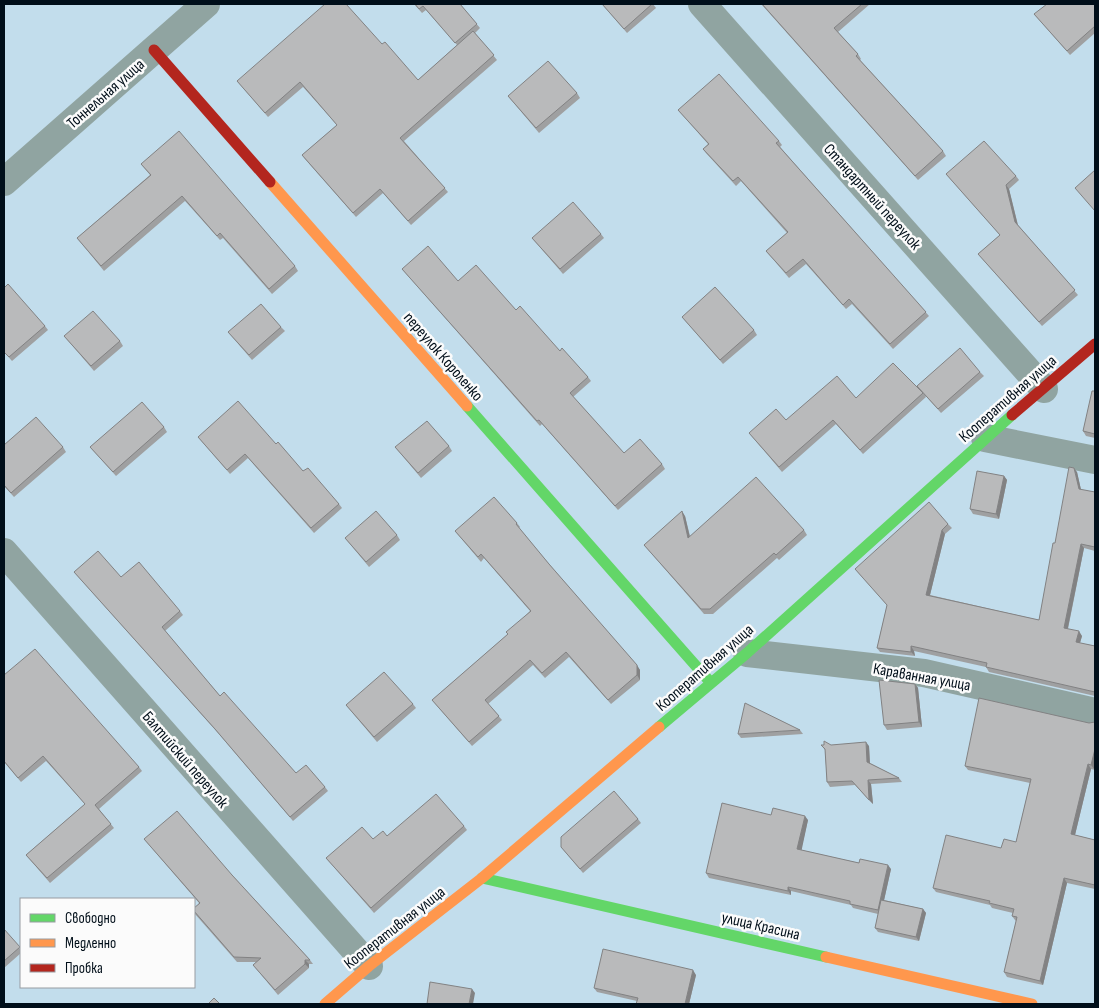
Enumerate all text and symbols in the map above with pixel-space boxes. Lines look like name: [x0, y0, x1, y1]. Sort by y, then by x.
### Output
street label: Тоннельная улица: [63, 55, 149, 133]
street label: Стандартный переулок: [819, 140, 925, 255]
street label: переулок Короленко: [399, 309, 487, 405]
street label: Кооперативная улица: [955, 352, 1061, 447]
street label: Кооперативная улица: [652, 621, 758, 716]
street label: Караванная улица: [872, 660, 972, 695]
street label: Балтийский переулок: [138, 708, 233, 813]
street label: Кооперативная улица: [341, 883, 449, 973]
legend: [20, 898, 195, 988]
street label: улица Красина: [720, 908, 802, 945]
text: Свободно: [65, 909, 116, 928]
text: Медленно: [65, 934, 116, 953]
text: Пробка: [65, 959, 103, 978]

